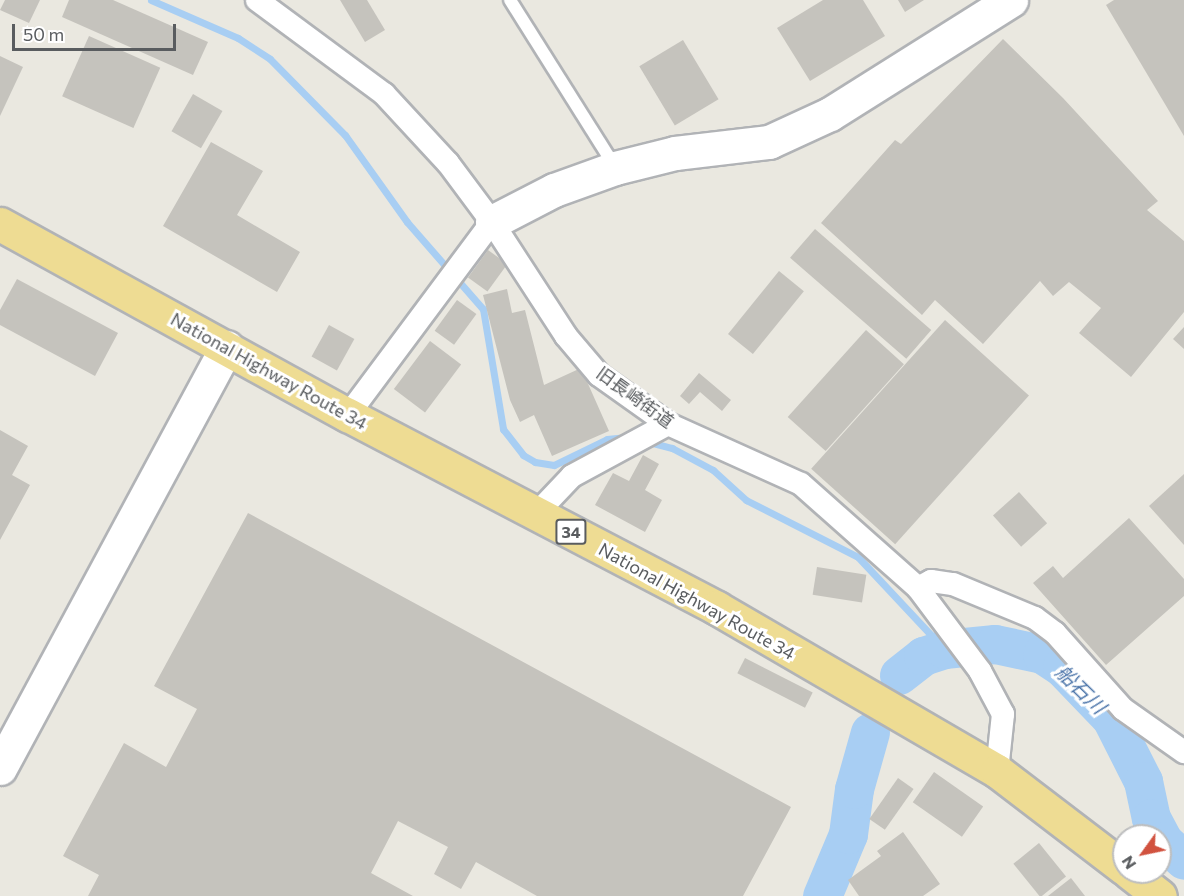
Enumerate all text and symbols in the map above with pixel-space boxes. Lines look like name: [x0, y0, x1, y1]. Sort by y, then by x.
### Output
scale bar: [15, 12, 178, 50]
text: 50 m: [23, 23, 64, 45]
street label: National Highway Route 34: [167, 308, 371, 434]
street label: 旧長崎街道: [592, 362, 678, 432]
road number: 34: [554, 519, 588, 545]
street label: National Highway Route 34: [595, 538, 799, 664]
water label: 船石川: [1051, 660, 1111, 718]
north arrow: [1112, 824, 1172, 884]
text: N: [1117, 853, 1139, 873]

